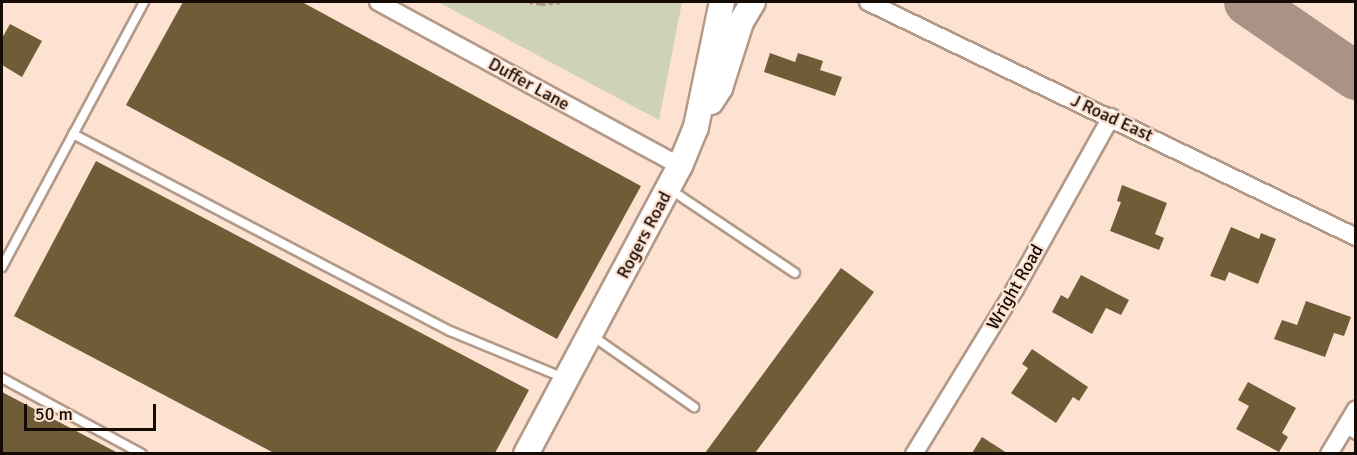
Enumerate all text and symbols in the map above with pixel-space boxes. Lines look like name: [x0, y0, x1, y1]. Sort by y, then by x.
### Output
street label: Duffer Lane: [485, 53, 573, 115]
street label: J Road East: [1068, 90, 1156, 146]
street label: Rogers Road: [612, 188, 676, 282]
street label: Wright Road: [982, 241, 1048, 333]
scale bar: [27, 392, 159, 430]
text: 50 m: [35, 403, 73, 425]

